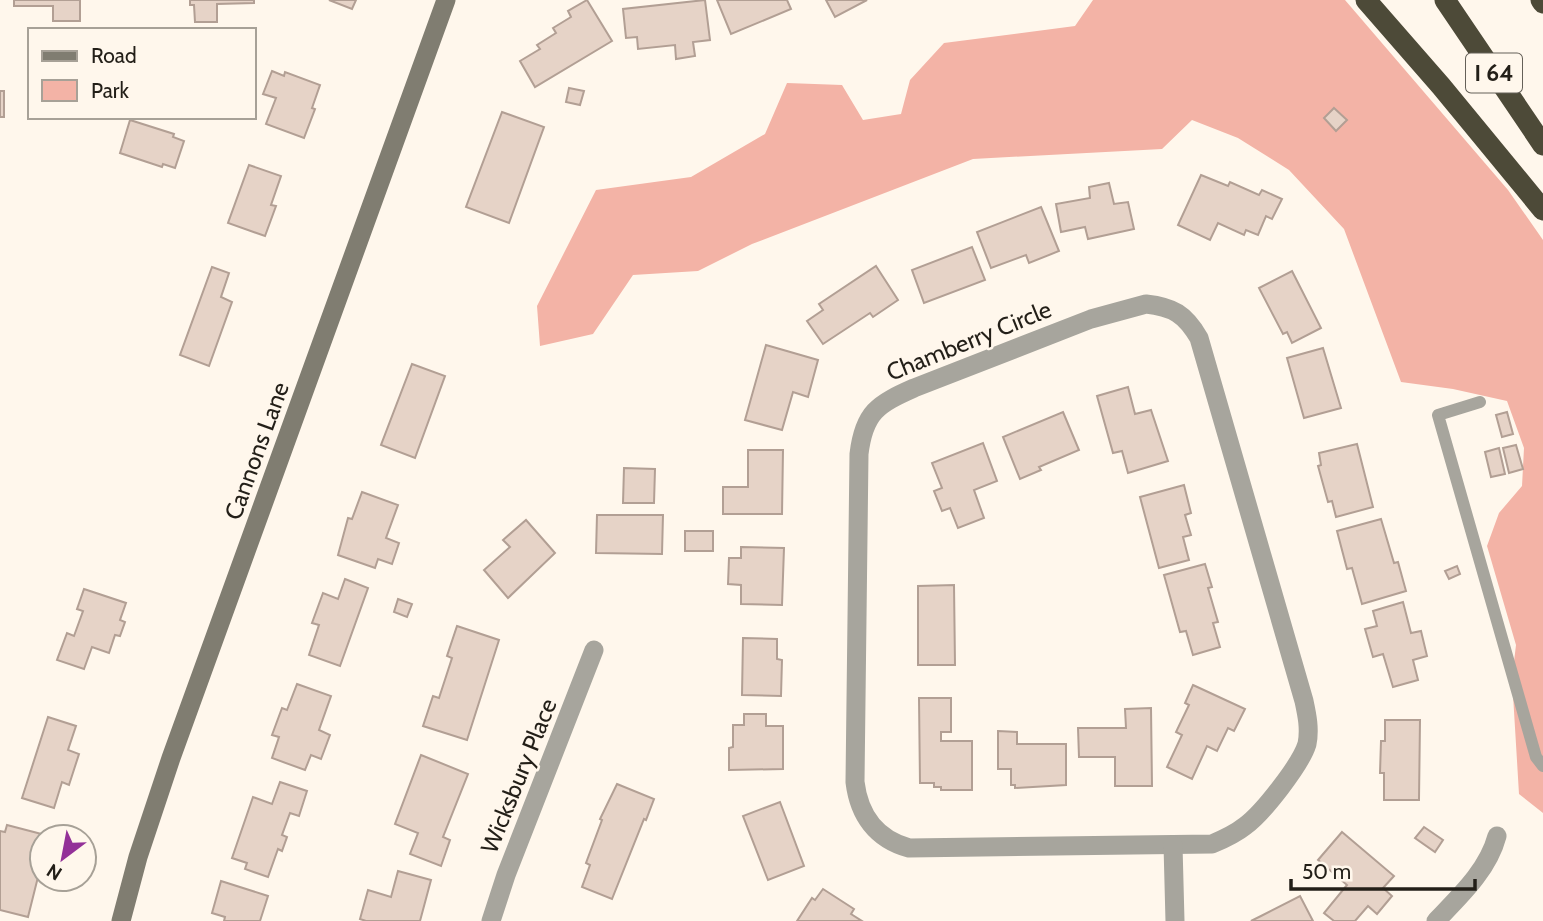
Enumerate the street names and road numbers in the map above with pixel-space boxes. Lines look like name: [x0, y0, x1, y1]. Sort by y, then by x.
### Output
road number: I 64: [1466, 54, 1522, 92]
street label: Chamberry Circle: [882, 294, 1056, 387]
street label: Cannons Lane: [218, 378, 295, 524]
street label: Wicksbury Place: [474, 694, 563, 857]

